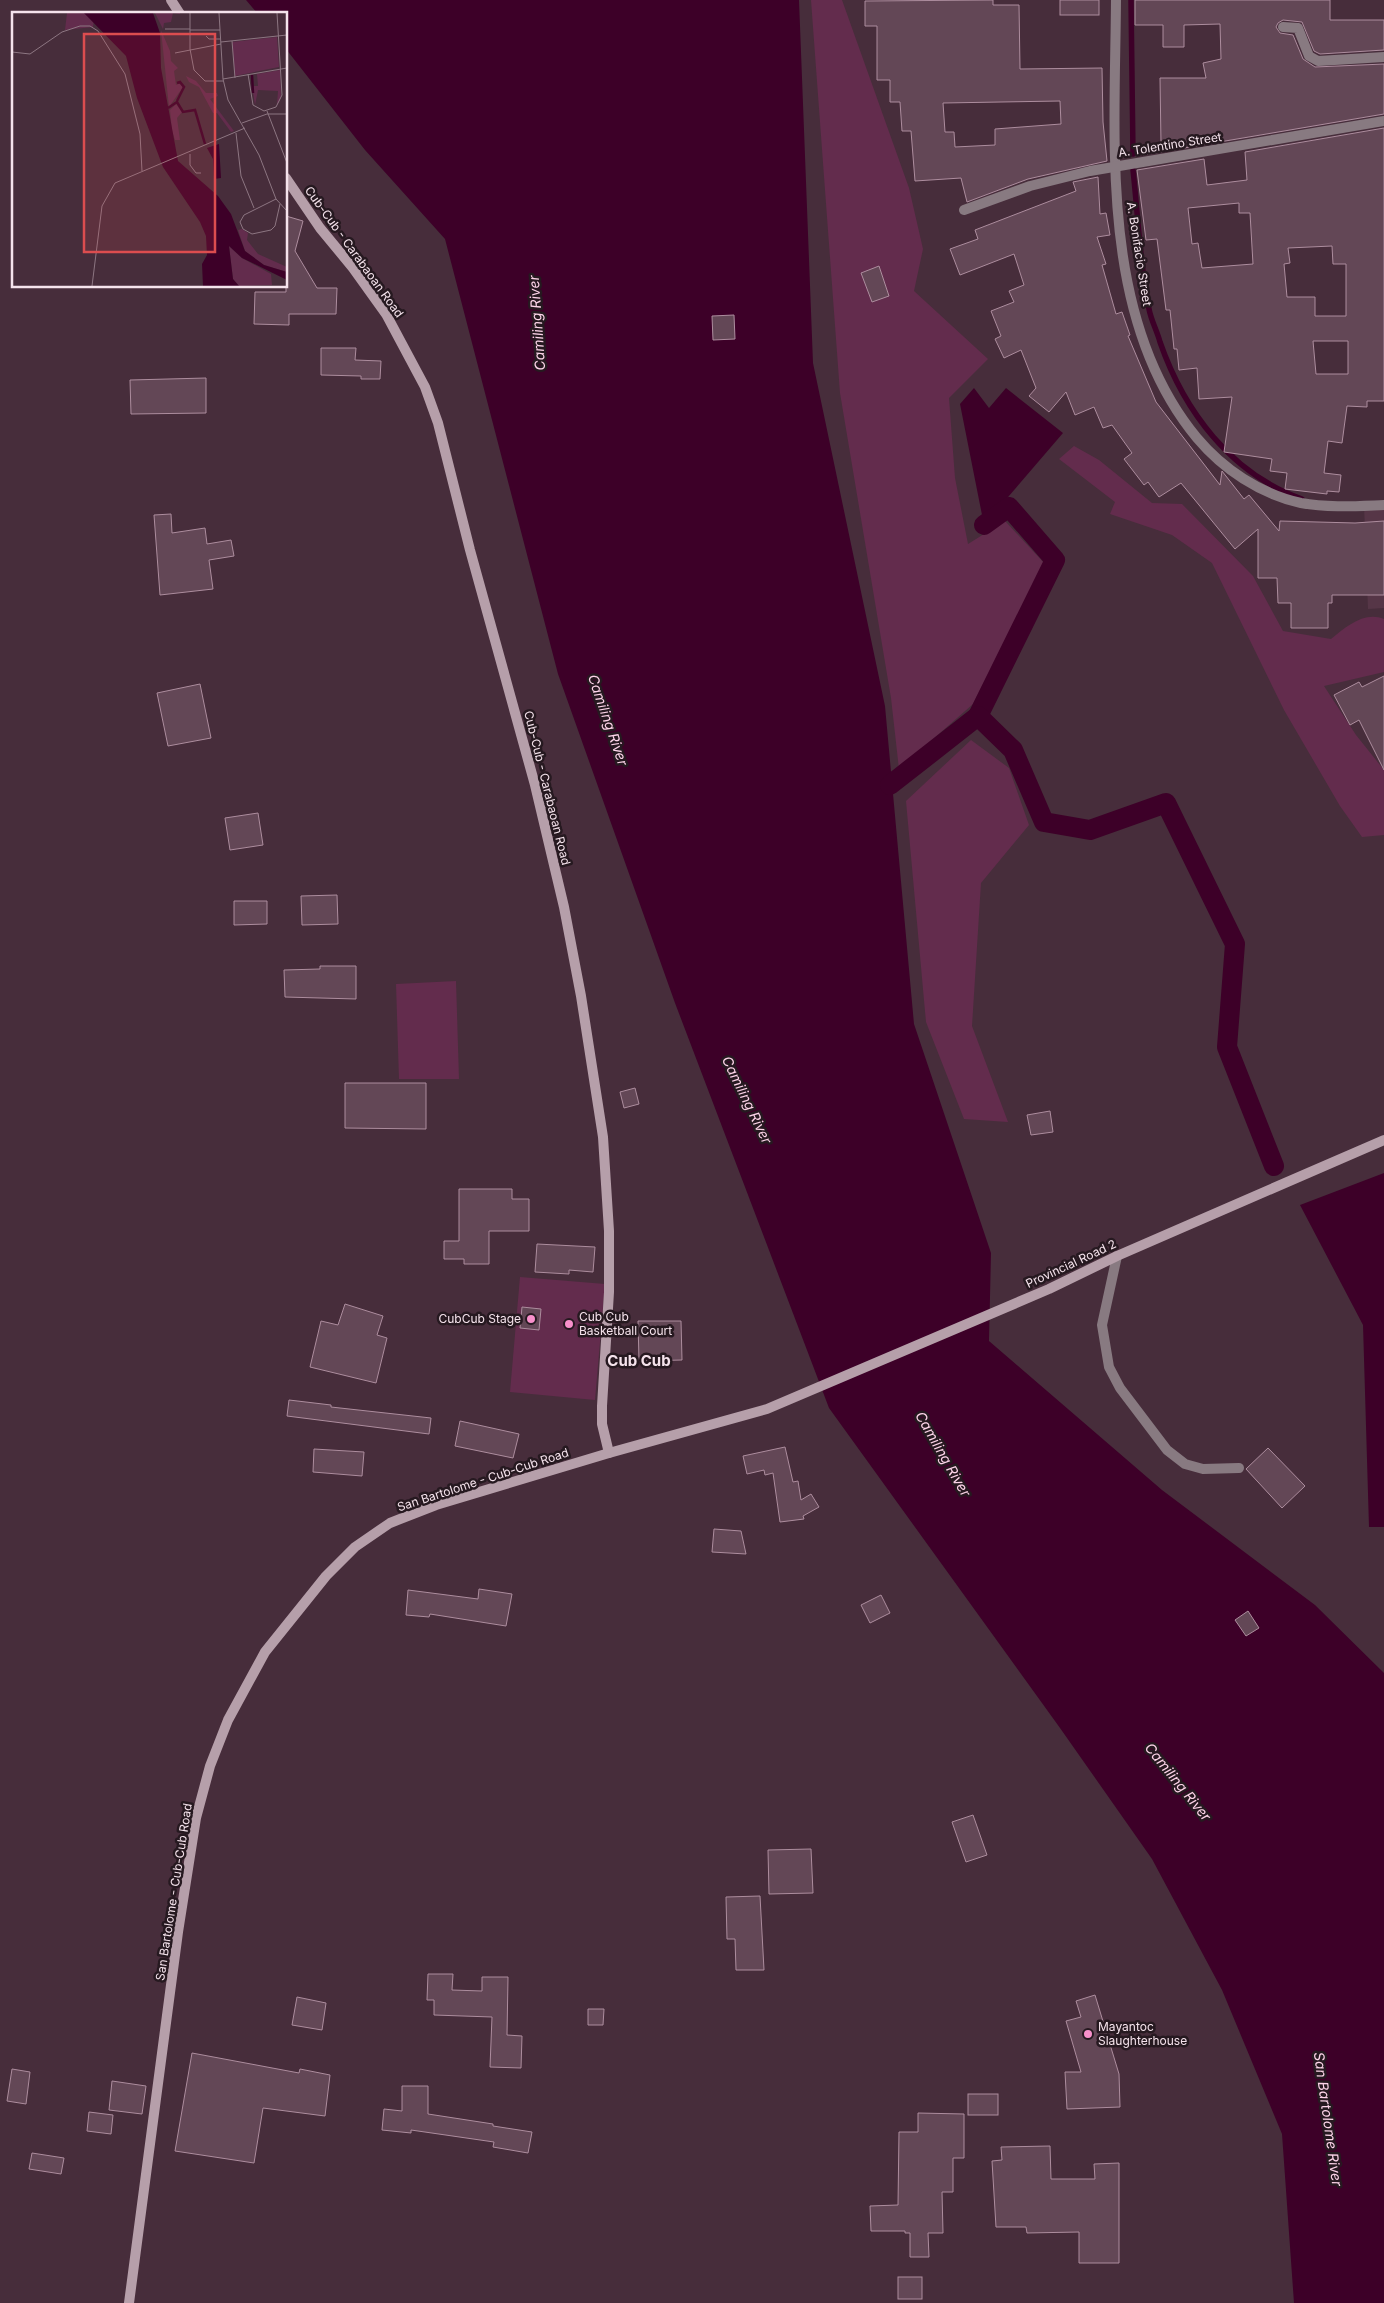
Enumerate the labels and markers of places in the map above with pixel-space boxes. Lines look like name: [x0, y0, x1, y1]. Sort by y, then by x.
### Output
place label: Cub Cub Basketball Court: [579, 1309, 672, 1338]
place label: CubCub Stage: [438, 1311, 521, 1326]
marker: CubCub Stage: [525, 1313, 537, 1325]
marker: Cub Cub Basketball Court: [563, 1318, 575, 1330]
place label: Mayantoc Slaughterhouse: [1098, 2019, 1187, 2048]
marker: Mayantoc Slaughterhouse: [1082, 2028, 1094, 2040]

